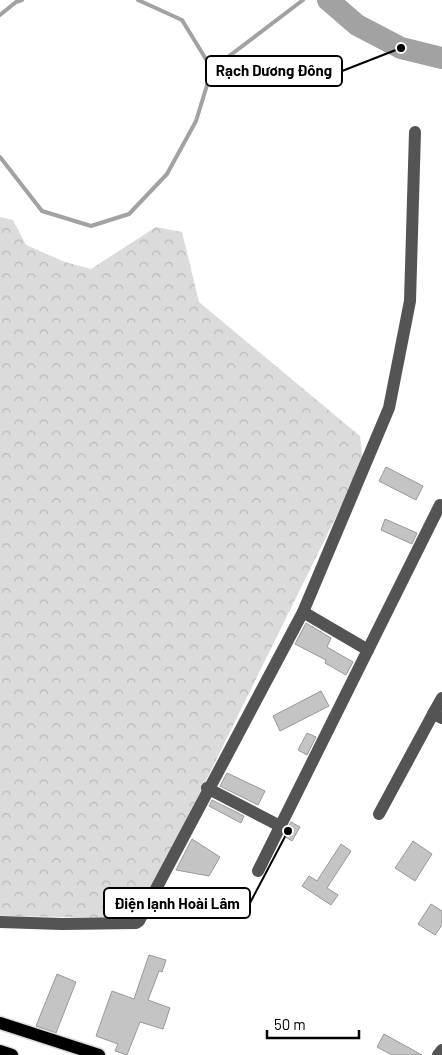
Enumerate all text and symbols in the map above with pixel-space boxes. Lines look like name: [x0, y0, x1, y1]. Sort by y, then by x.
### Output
callout: Rạch Dương Đông: [206, 56, 342, 86]
text: Rạch Dương Đông: [216, 61, 332, 79]
callout: Điện lạnh Hoài Lâm: [104, 888, 250, 918]
text: Điện lạnh Hoài Lâm: [114, 894, 240, 913]
scale bar: [267, 1008, 360, 1040]
text: 50 m: [274, 1015, 306, 1033]

